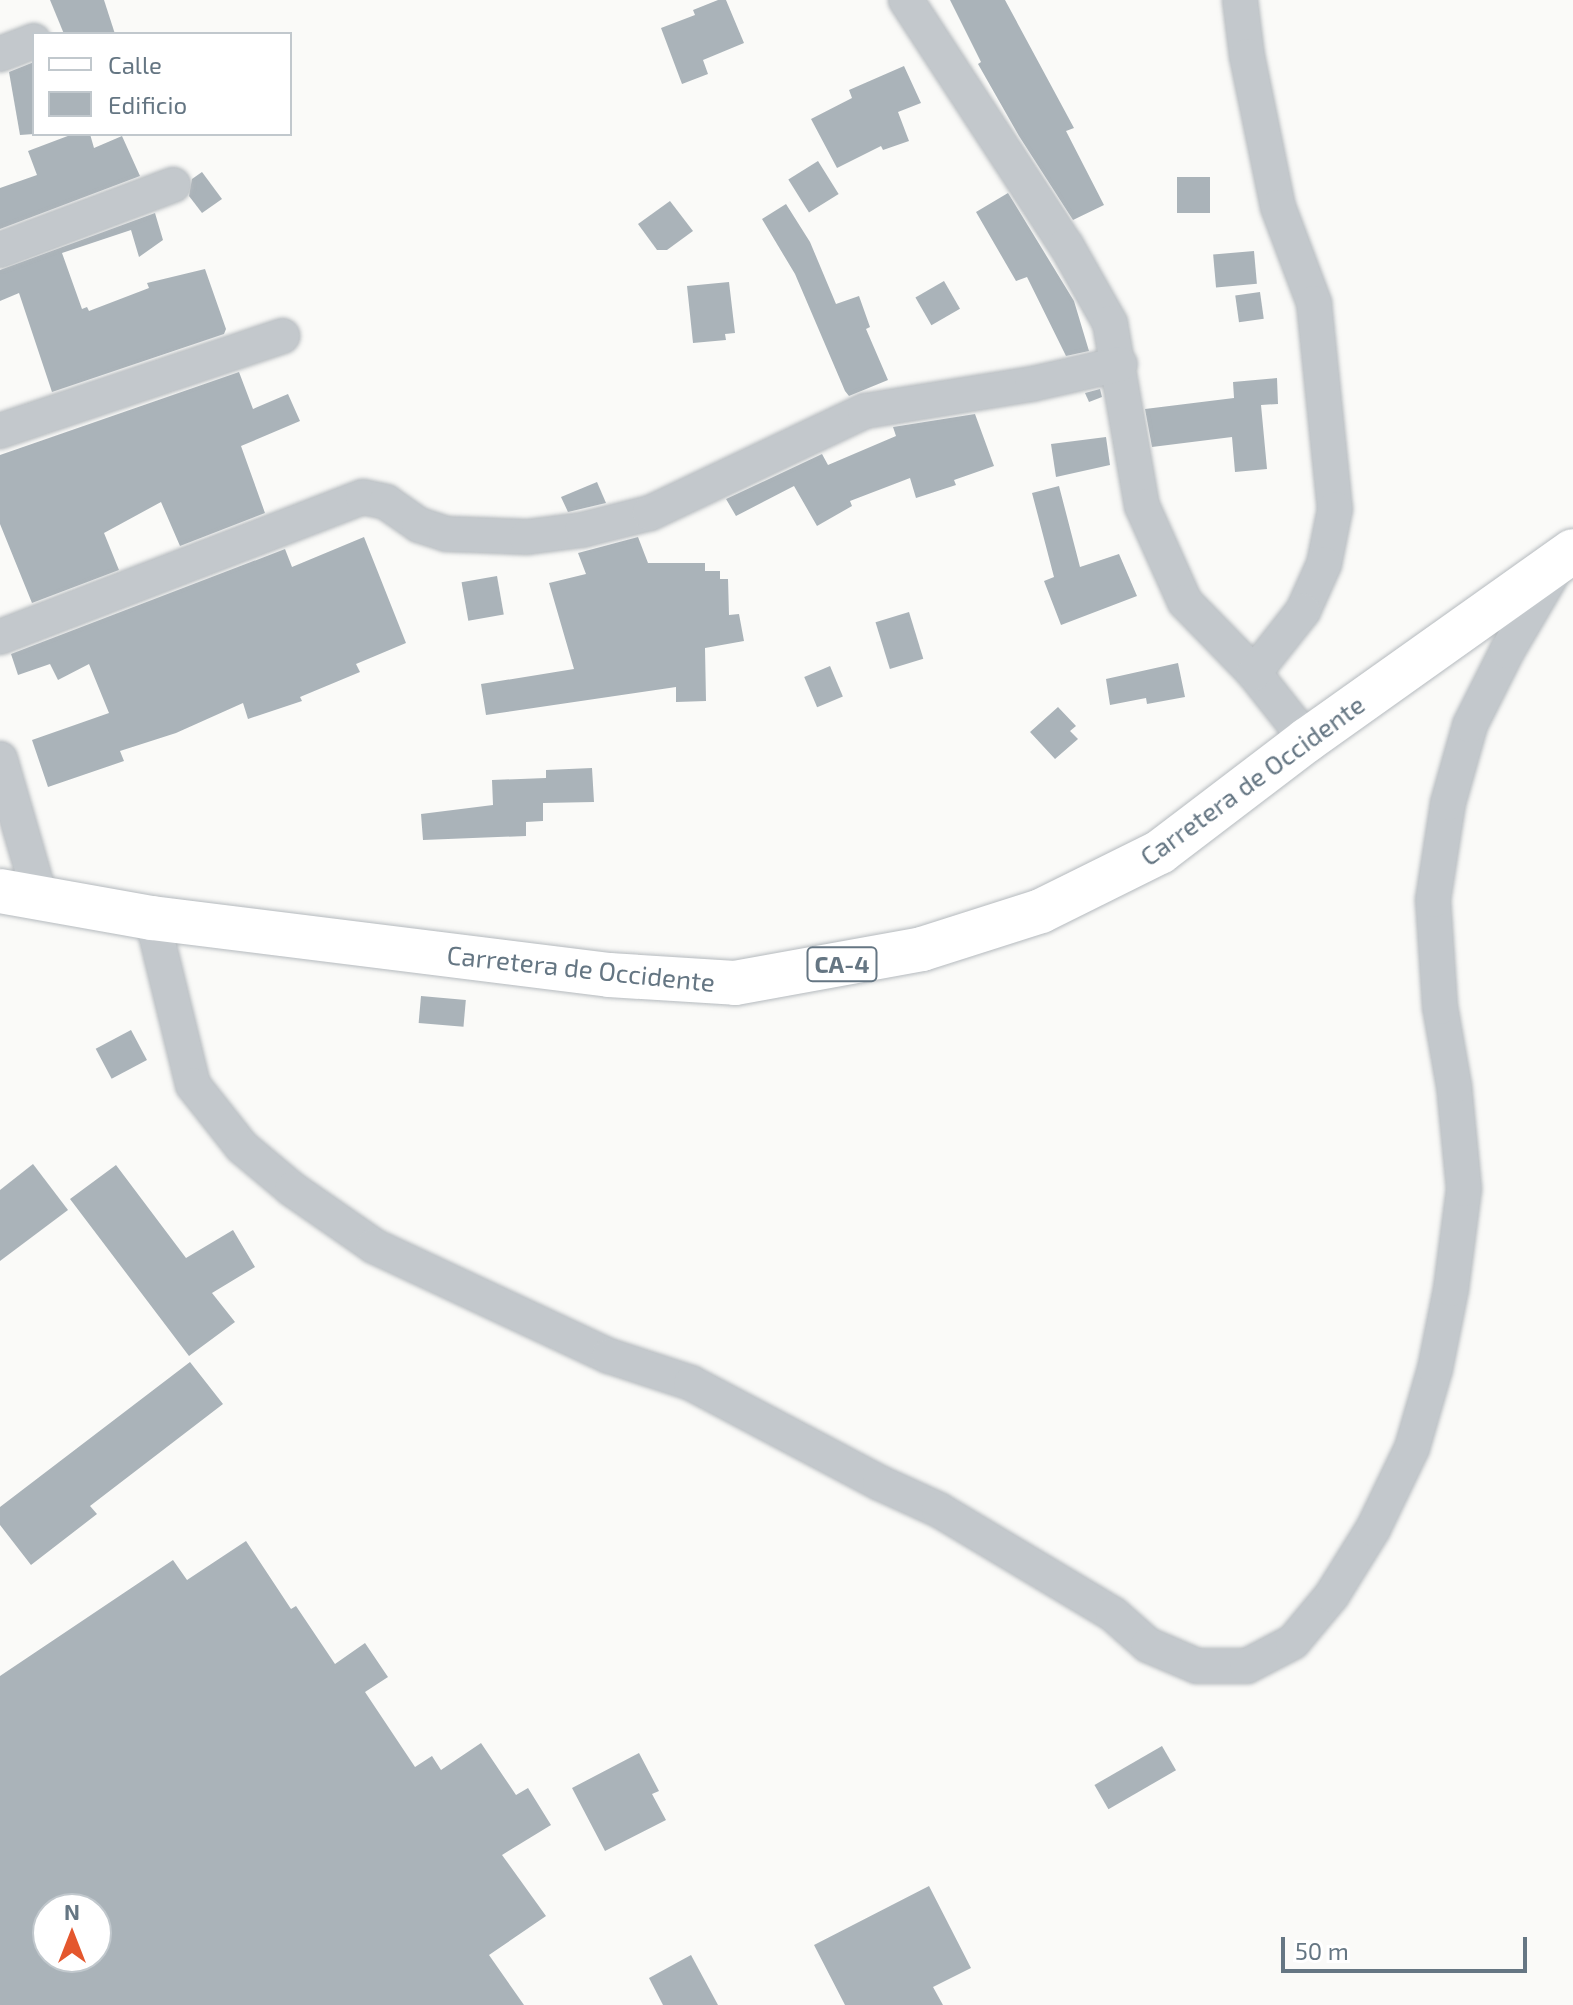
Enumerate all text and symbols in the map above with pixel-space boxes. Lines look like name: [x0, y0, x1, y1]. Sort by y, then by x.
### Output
legend: [32, 32, 292, 136]
text: Calle: [108, 50, 162, 79]
text: Edificio: [108, 90, 187, 119]
street label: Carretera de Occidente: [1134, 688, 1370, 872]
street label: Carretera de Occidente: [445, 938, 717, 998]
road number: CA-4: [806, 944, 878, 984]
north arrow: [32, 1893, 112, 1973]
text: N: [64, 1898, 80, 1924]
scale bar: [1285, 1921, 1531, 1971]
text: 50 m: [1295, 1936, 1349, 1965]

